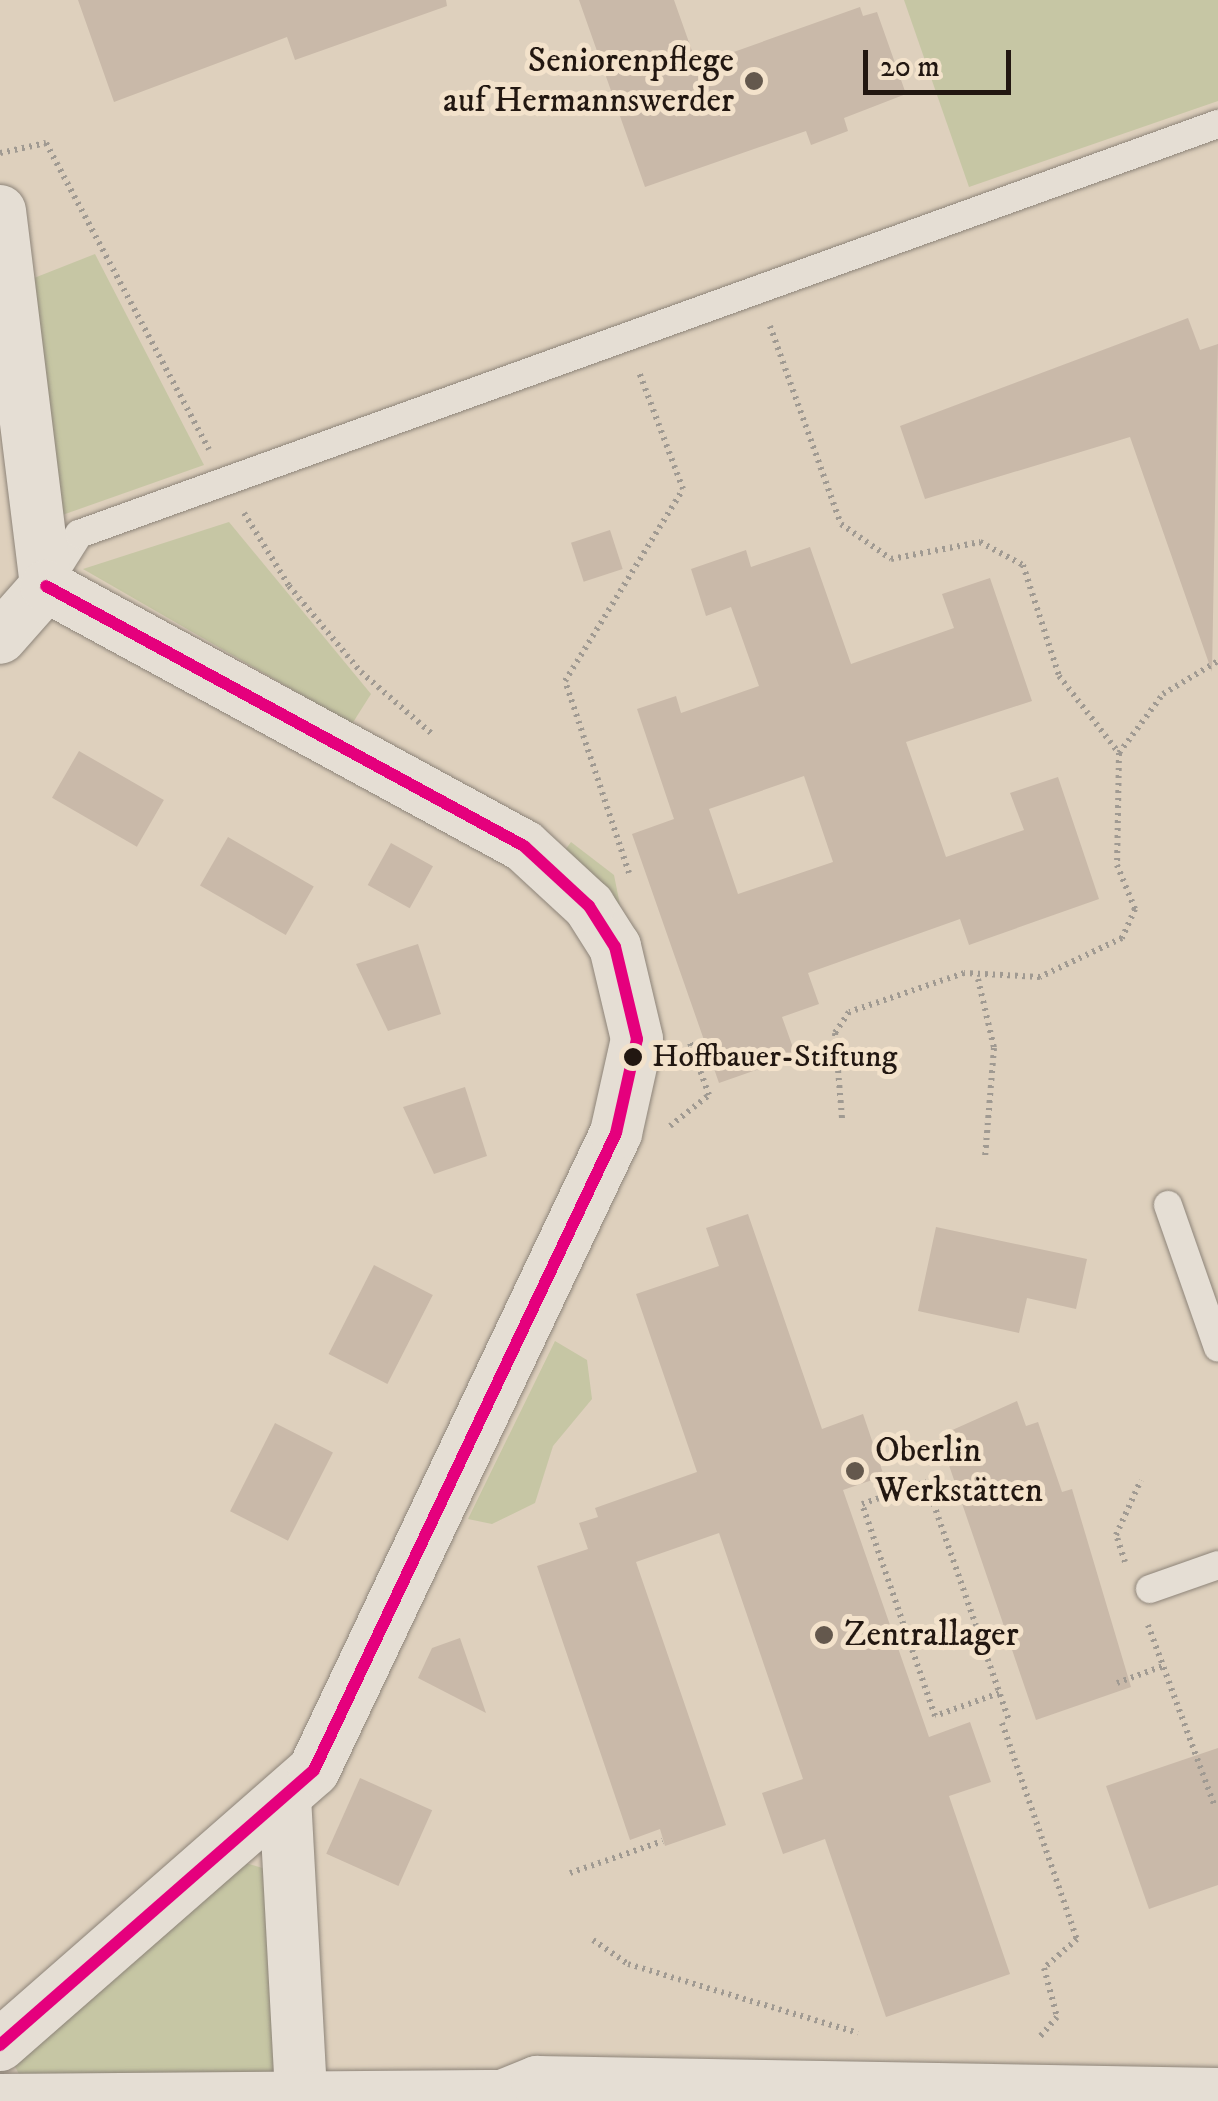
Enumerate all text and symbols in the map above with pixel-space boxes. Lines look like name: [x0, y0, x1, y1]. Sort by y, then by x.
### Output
scale bar: [868, 30, 1016, 92]
place label: Seniorenpflege auf Hermannswerder: [443, 40, 734, 122]
text: 20 m: [880, 49, 940, 86]
marker: Seniorenpflege auf Hermannswerder: [743, 70, 765, 92]
place label: Hoffbauer-Stiftung: [652, 1038, 897, 1076]
marker: Hoffbauer-Stiftung: [623, 1047, 643, 1067]
place label: Oberlin Werkstätten: [875, 1430, 1043, 1512]
marker: Oberlin Werkstätten: [844, 1460, 866, 1482]
place label: Zentrallager: [844, 1614, 1019, 1656]
marker: Zentrallager: [813, 1624, 835, 1646]

